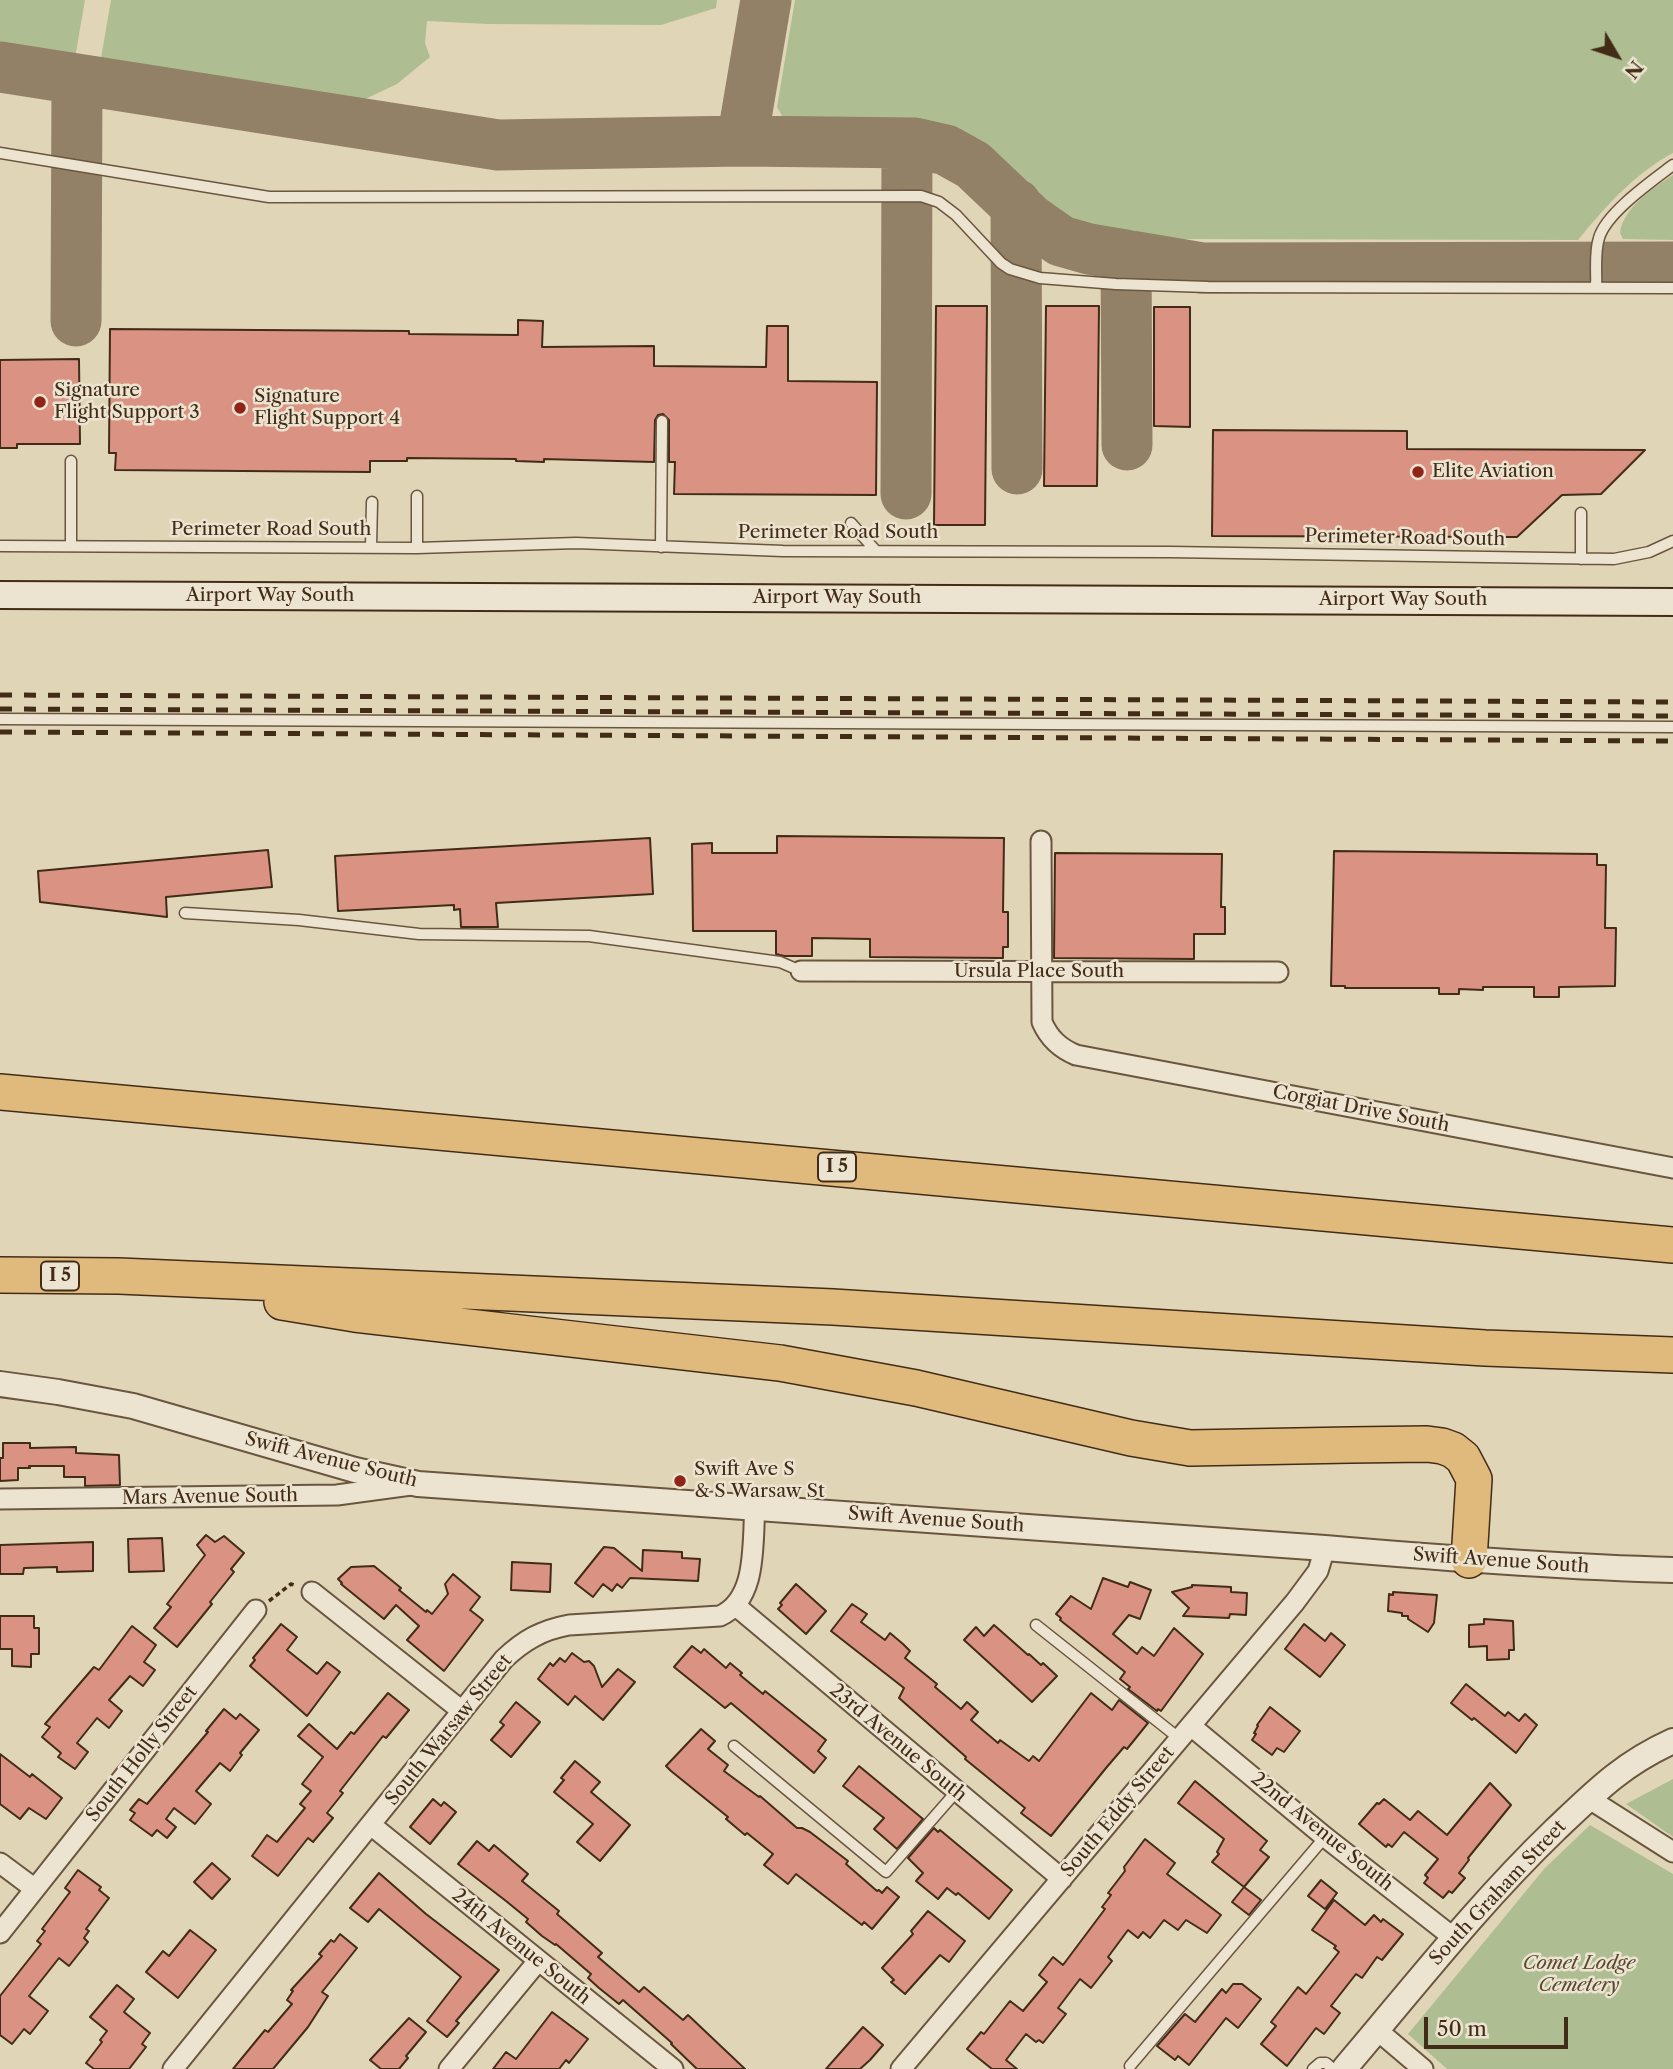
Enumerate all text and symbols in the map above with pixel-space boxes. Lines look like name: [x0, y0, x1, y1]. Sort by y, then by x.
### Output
north arrow: [1582, 21, 1652, 91]
text: N: [1620, 56, 1648, 83]
place label: Signature Flight Support 3: [54, 380, 200, 424]
place label: Signature Flight Support 4: [254, 386, 400, 430]
marker: Signature Flight Support 3: [32, 394, 48, 410]
marker: Signature Flight Support 4: [232, 400, 248, 416]
place label: Elite Aviation: [1432, 461, 1554, 483]
marker: Elite Aviation: [1410, 464, 1426, 480]
street label: Perimeter Road South: [171, 519, 371, 541]
street label: Perimeter Road South: [738, 522, 938, 544]
street label: Perimeter Road South: [1305, 525, 1505, 551]
street label: Airport Way South: [186, 585, 354, 607]
street label: Airport Way South: [753, 587, 921, 609]
street label: Airport Way South: [1319, 589, 1487, 611]
street label: Ursula Place South: [954, 961, 1124, 983]
street label: Corgiat Drive South: [1271, 1081, 1451, 1137]
road number: I 5: [818, 1152, 856, 1182]
road number: I 5: [41, 1261, 79, 1290]
street label: Swift Avenue South: [242, 1428, 420, 1492]
place label: Swift Ave S & S Warsaw St: [694, 1459, 825, 1503]
marker: Swift Ave S & S Warsaw St: [672, 1473, 688, 1489]
street label: Mars Avenue South: [122, 1484, 298, 1510]
street label: Swift Avenue South: [847, 1502, 1025, 1538]
street label: Swift Avenue South: [1412, 1543, 1590, 1579]
street label: South Warsaw Street: [381, 1650, 517, 1810]
street label: 23rd Avenue South: [825, 1679, 971, 1807]
street label: South Holly Street: [82, 1681, 202, 1827]
street label: South Eddy Street: [1057, 1742, 1179, 1882]
street label: 22nd Avenue South: [1246, 1768, 1398, 1896]
street label: South Graham Street: [1425, 1816, 1571, 1970]
street label: 24th Avenue South: [447, 1884, 595, 2010]
park label: Comet Lodge Cemetery: [1523, 1953, 1635, 1997]
scale bar: [1428, 2002, 1572, 2046]
text: 50 m: [1437, 2016, 1487, 2041]

